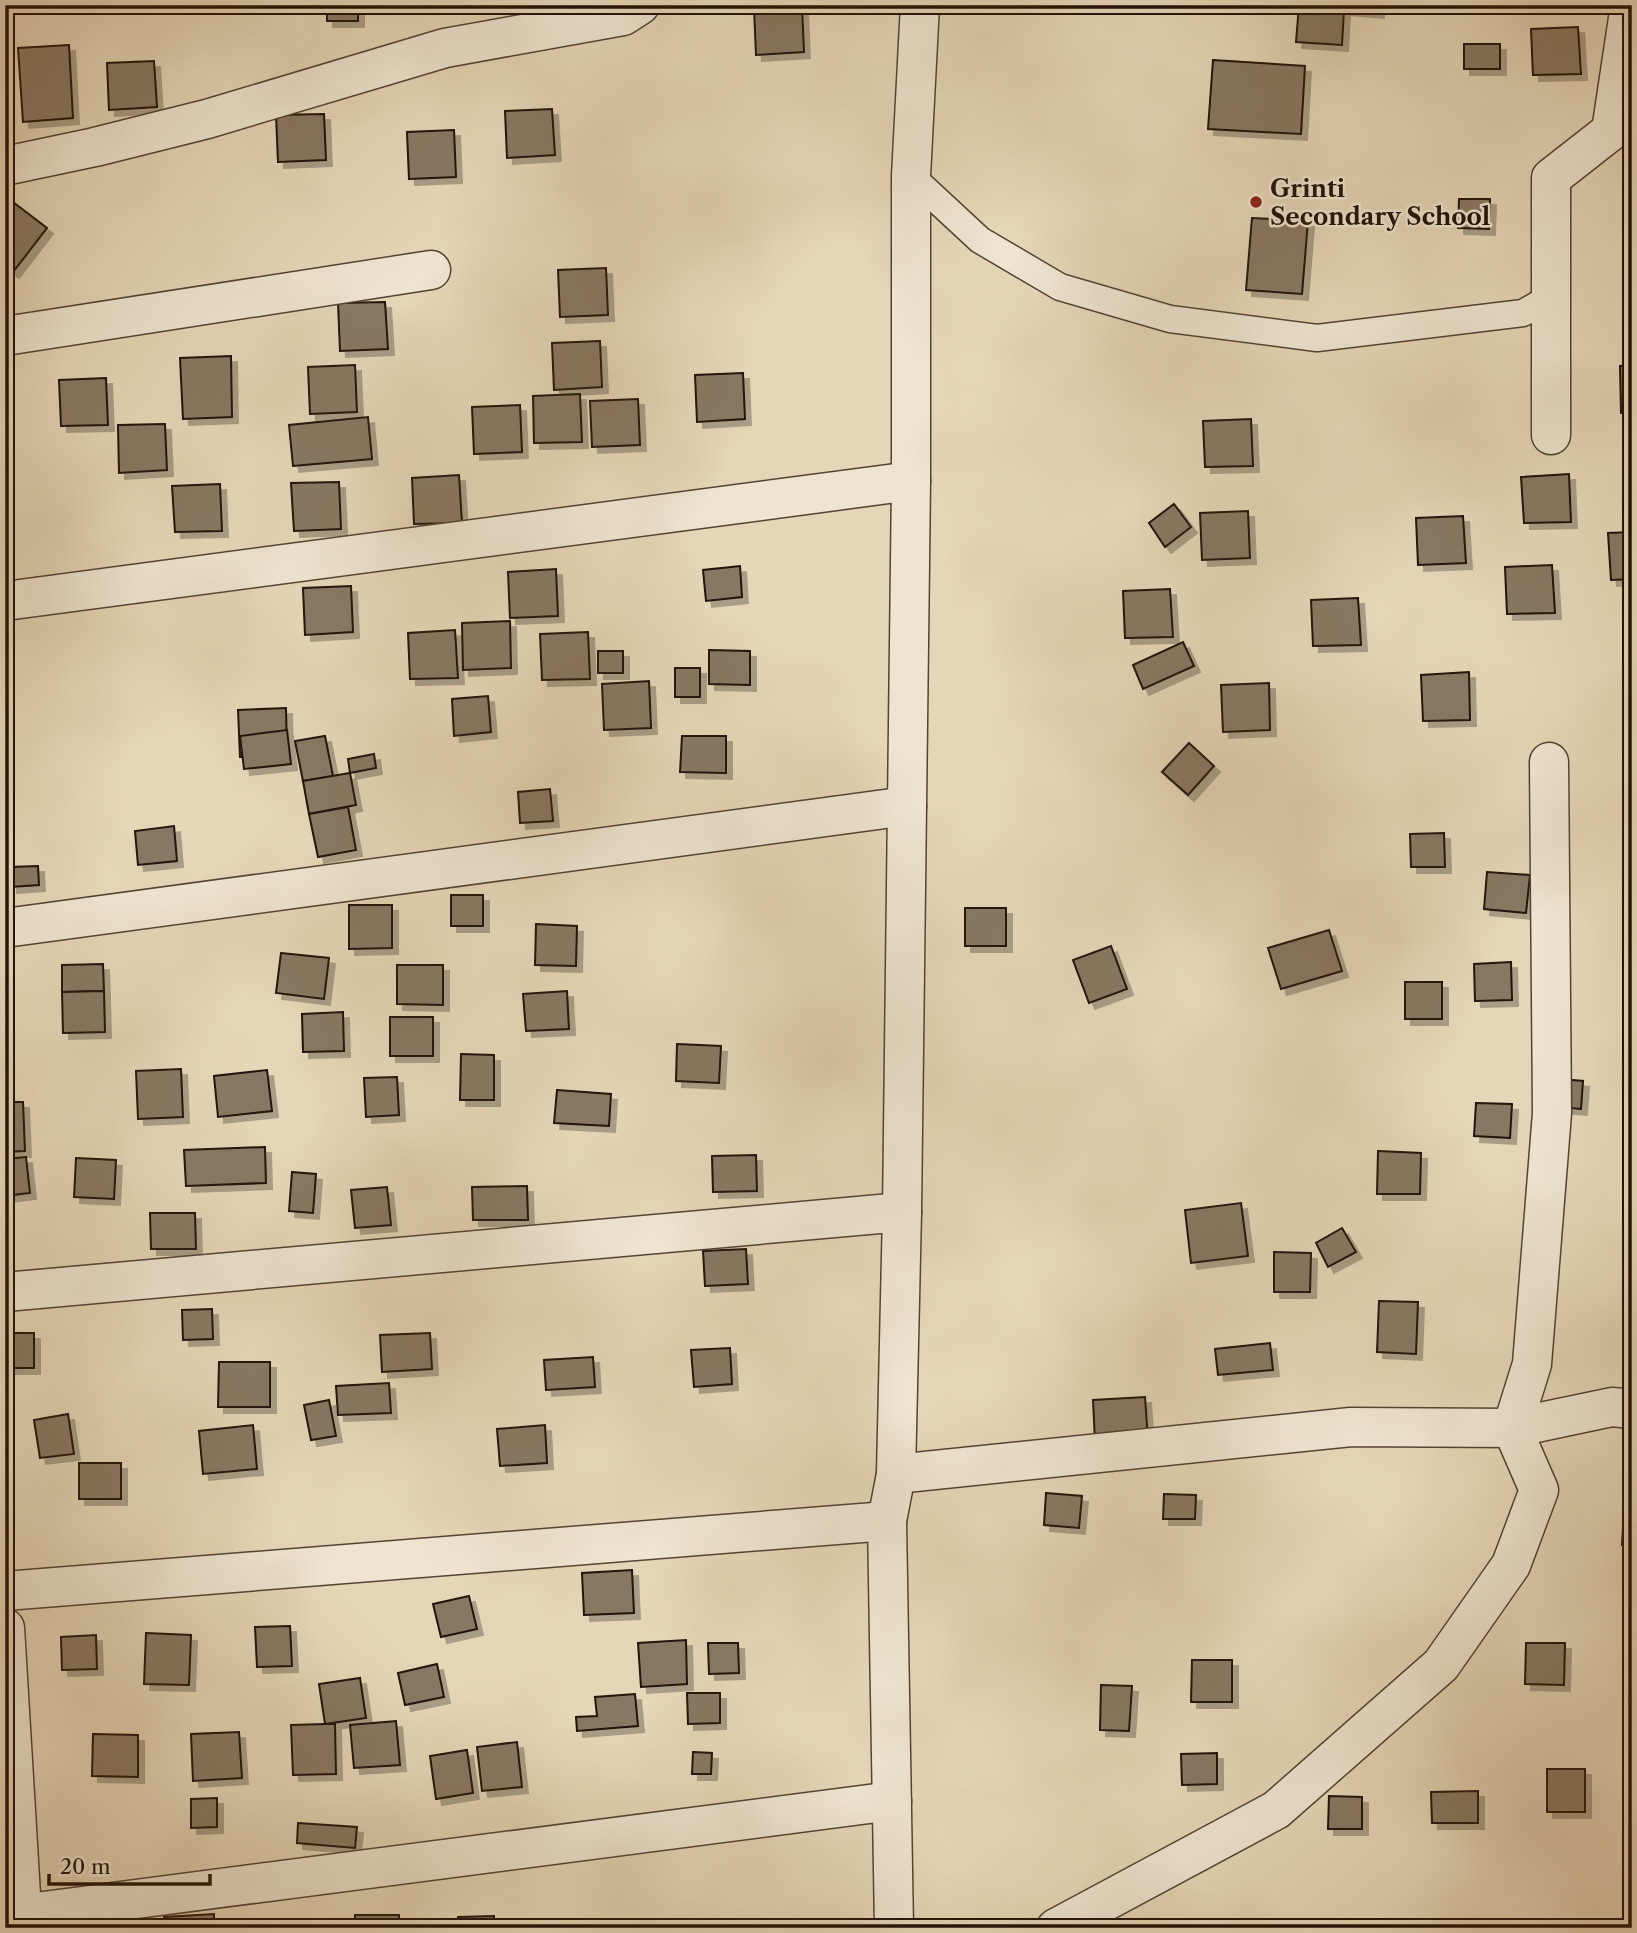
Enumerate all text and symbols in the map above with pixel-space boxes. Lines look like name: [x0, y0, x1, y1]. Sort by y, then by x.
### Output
place label: Grinti Secondary School: [1270, 174, 1490, 231]
marker: Grinti Secondary School: [1248, 194, 1264, 210]
scale bar: [49, 1842, 210, 1886]
text: 20 m: [60, 1854, 111, 1879]

